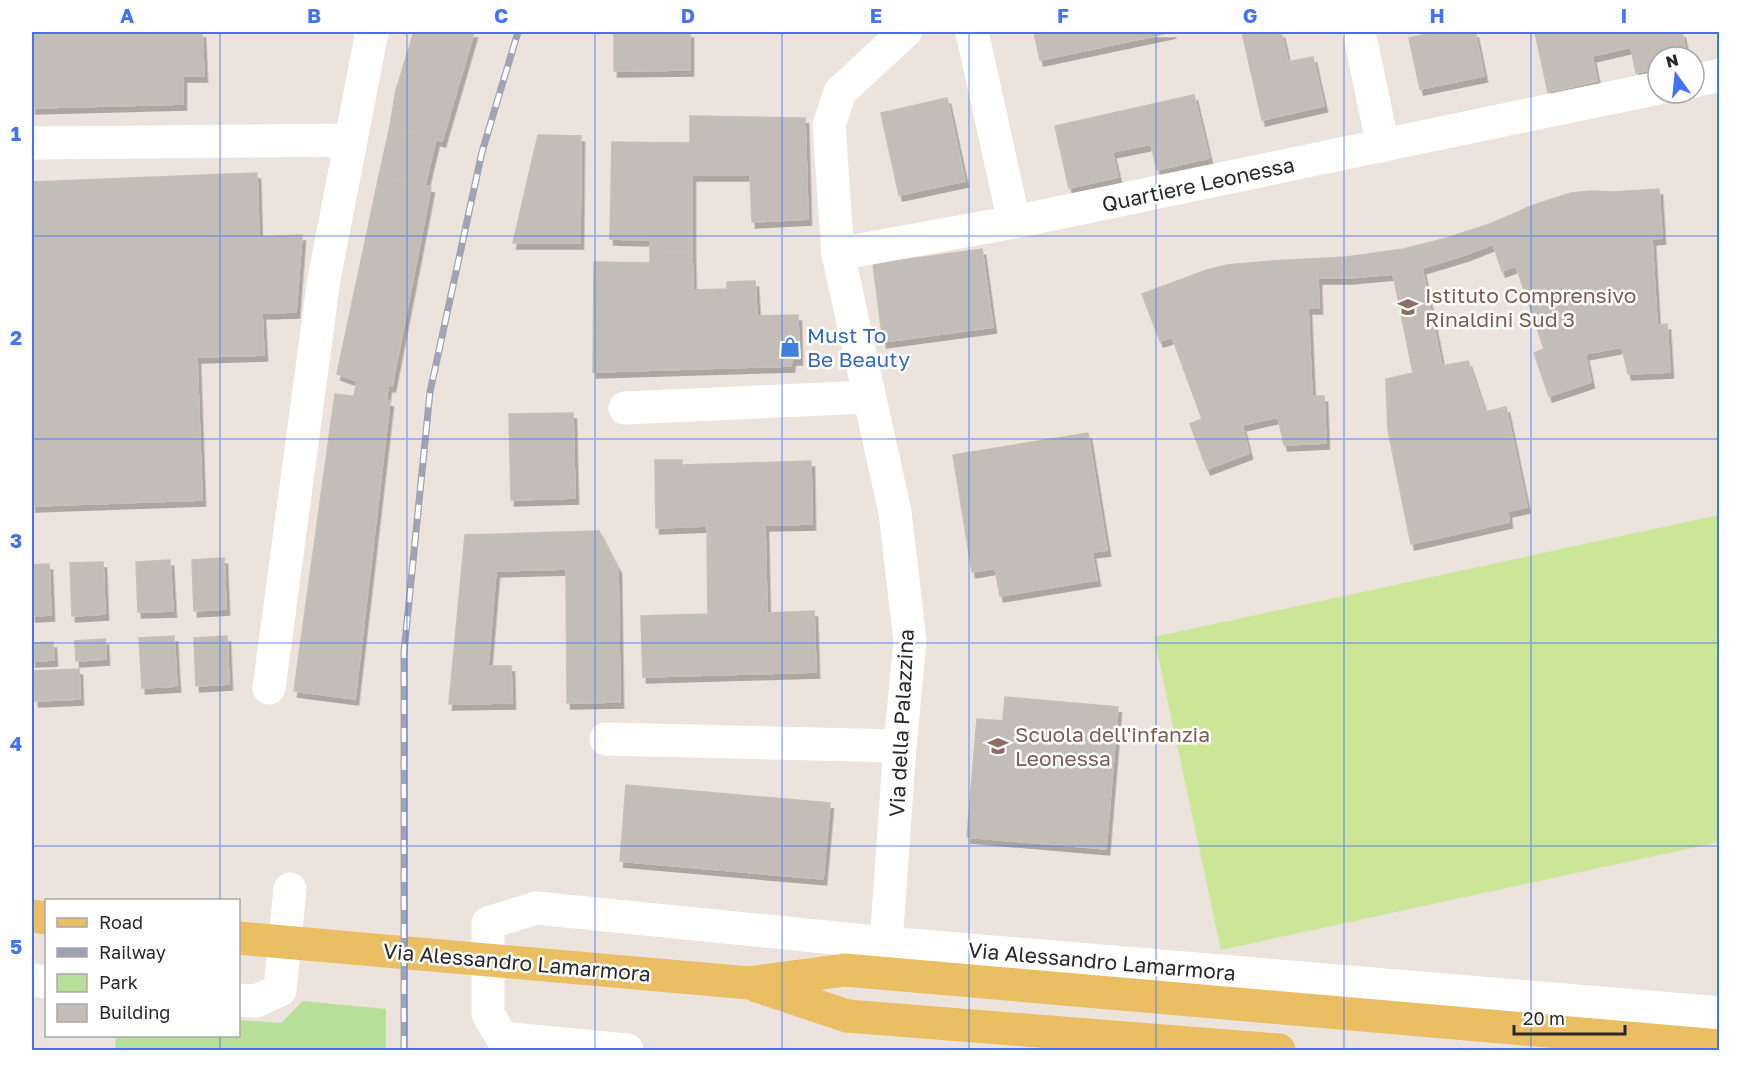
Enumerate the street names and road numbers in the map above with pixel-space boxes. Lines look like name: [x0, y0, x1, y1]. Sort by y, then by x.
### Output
street label: Quartiere Leonessa: [1099, 151, 1297, 217]
street label: Via della Palazzina: [883, 628, 919, 818]
street label: Via Alessandro Lamarmora: [967, 936, 1237, 986]
street label: Via Alessandro Lamarmora: [382, 937, 652, 987]

